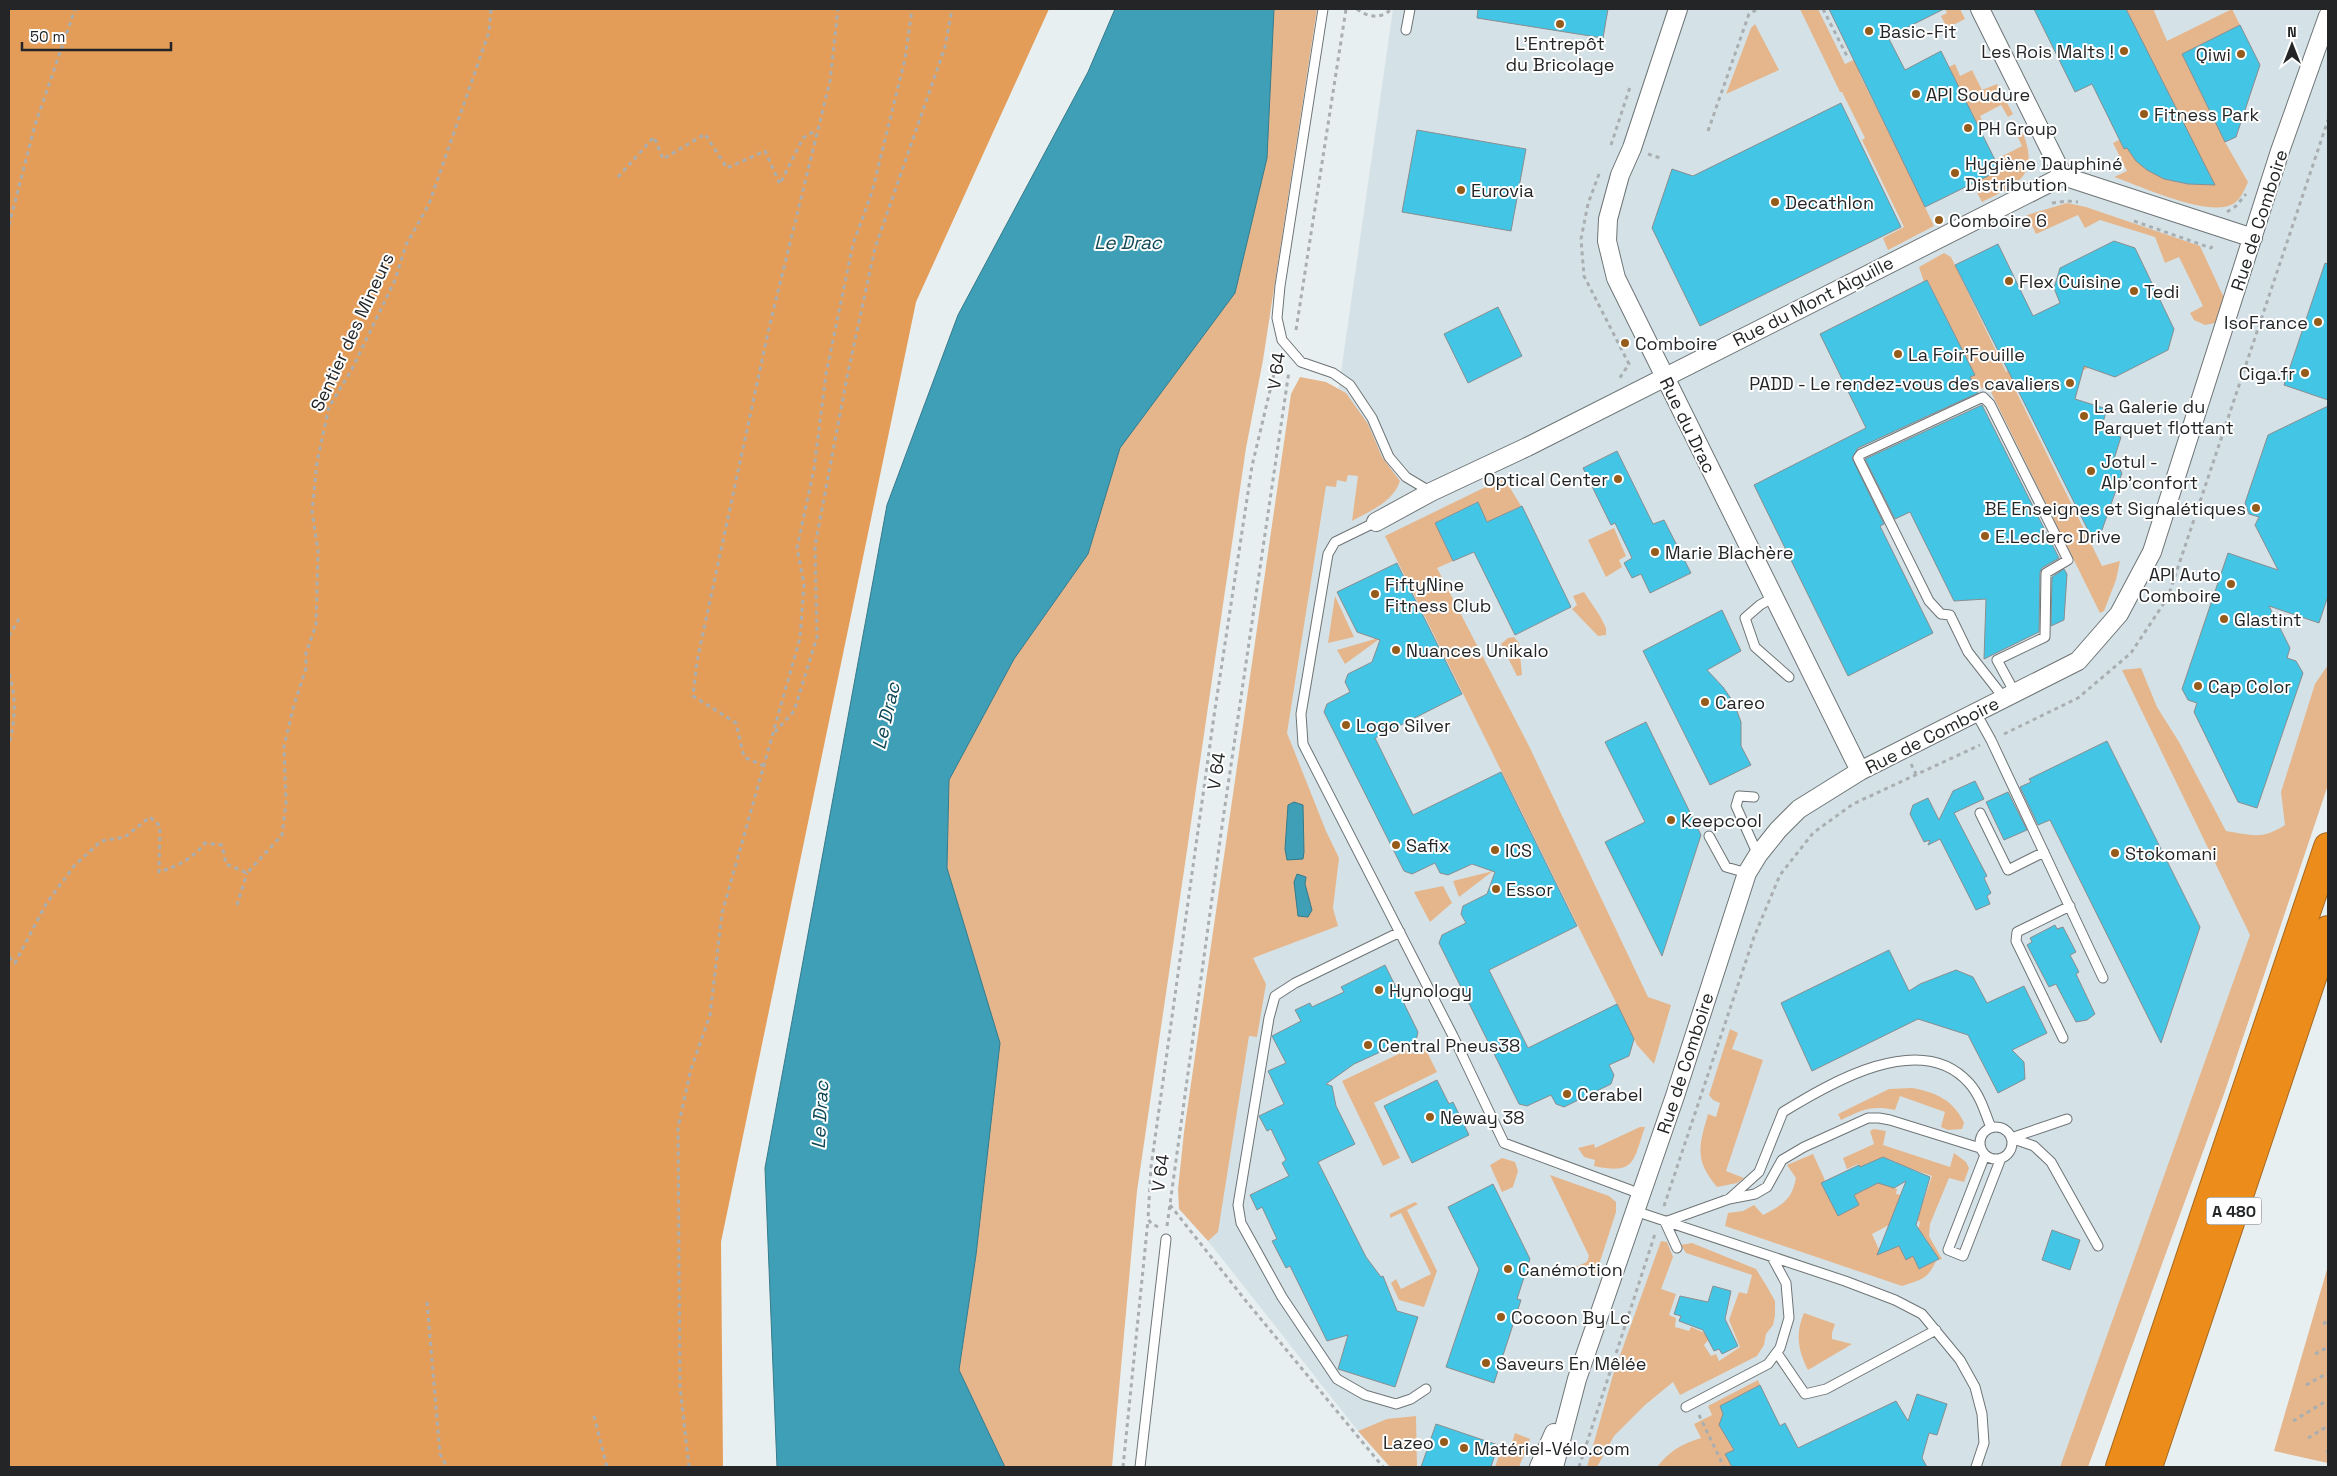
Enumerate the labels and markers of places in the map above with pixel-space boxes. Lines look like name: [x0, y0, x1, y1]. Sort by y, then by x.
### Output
marker: L'Entrepôt du Bricolage: [1554, 18, 1566, 30]
place label: Basic-Fit: [1879, 20, 1956, 43]
marker: Basic-Fit: [1863, 25, 1875, 37]
place label: L'Entrepôt du Bricolage: [1506, 32, 1614, 76]
place label: Les Rois Malts !: [1981, 40, 2114, 63]
place label: Qiwi: [2196, 43, 2231, 66]
marker: Les Rois Malts !: [2118, 45, 2130, 57]
marker: Qiwi: [2235, 48, 2247, 60]
place label: API Soudure: [1926, 83, 2030, 106]
marker: API Soudure: [1910, 88, 1922, 100]
place label: Fitness Park: [2154, 103, 2259, 126]
marker: Fitness Park: [2138, 108, 2150, 120]
place label: PH Group: [1978, 117, 2057, 140]
marker: PH Group: [1962, 122, 1974, 134]
place label: Hygiène Dauphiné Distribution: [1965, 152, 2123, 196]
marker: Hygiène Dauphiné Distribution: [1949, 167, 1961, 179]
place label: Eurovia: [1471, 179, 1534, 202]
marker: Eurovia: [1455, 184, 1467, 196]
place label: Decathlon: [1785, 191, 1874, 214]
marker: Decathlon: [1769, 196, 1781, 208]
place label: Comboire 6: [1949, 209, 2047, 232]
marker: Comboire 6: [1933, 214, 1945, 226]
place label: Flex Cuisine: [2019, 270, 2121, 293]
marker: Flex Cuisine: [2003, 275, 2015, 287]
place label: Tedi: [2144, 280, 2179, 303]
marker: Tedi: [2128, 285, 2140, 297]
place label: IsoFrance: [2224, 311, 2308, 334]
marker: IsoFrance: [2312, 316, 2324, 328]
place label: Comboire: [1635, 332, 1717, 355]
marker: Comboire: [1619, 337, 1631, 349]
place label: La Foir'Fouille: [1908, 343, 2025, 366]
marker: La Foir'Fouille: [1892, 348, 1904, 360]
place label: Ciga.fr: [2239, 362, 2295, 385]
marker: Ciga.fr: [2299, 367, 2311, 379]
place label: PADD - Le rendez-vous des cavaliers: [1749, 372, 2060, 395]
marker: PADD - Le rendez-vous des cavaliers: [2064, 377, 2076, 389]
place label: La Galerie du Parquet flottant: [2094, 395, 2234, 439]
marker: La Galerie du Parquet flottant: [2078, 410, 2090, 422]
place label: Jotul - Alp'confort: [2101, 450, 2198, 494]
marker: Jotul - Alp'confort: [2085, 465, 2097, 477]
place label: Optical Center: [1483, 468, 1608, 491]
marker: Optical Center: [1612, 473, 1624, 485]
place label: BE Enseignes et Signalétiques: [1985, 497, 2246, 520]
marker: BE Enseignes et Signalétiques: [2250, 502, 2262, 514]
place label: E.Leclerc Drive: [1995, 525, 2121, 548]
marker: E.Leclerc Drive: [1979, 530, 1991, 542]
place label: Marie Blachère: [1665, 541, 1793, 564]
marker: Marie Blachère: [1649, 546, 1661, 558]
place label: API Auto Comboire: [2139, 563, 2221, 607]
place label: FiftyNine Fitness Club: [1385, 573, 1491, 617]
marker: API Auto Comboire: [2225, 578, 2237, 590]
marker: FiftyNine Fitness Club: [1369, 588, 1381, 600]
place label: Glastint: [2234, 608, 2302, 631]
marker: Glastint: [2218, 613, 2230, 625]
place label: Nuances Unikalo: [1406, 639, 1549, 662]
marker: Nuances Unikalo: [1390, 644, 1402, 656]
place label: Cap Color: [2208, 675, 2291, 698]
marker: Cap Color: [2192, 680, 2204, 692]
place label: Careo: [1715, 691, 1765, 714]
marker: Careo: [1699, 696, 1711, 708]
place label: Logo Silver: [1356, 714, 1451, 737]
marker: Logo Silver: [1340, 719, 1352, 731]
place label: Keepcool: [1681, 809, 1762, 832]
marker: Keepcool: [1665, 814, 1677, 826]
place label: Safix: [1406, 834, 1449, 857]
marker: Safix: [1390, 839, 1402, 851]
place label: ICS: [1505, 839, 1532, 862]
place label: Stokomani: [2125, 842, 2217, 865]
marker: ICS: [1489, 844, 1501, 856]
marker: Stokomani: [2109, 847, 2121, 859]
place label: Essor: [1506, 878, 1553, 901]
marker: Essor: [1490, 883, 1502, 895]
place label: Hynology: [1389, 979, 1472, 1002]
marker: Hynology: [1373, 984, 1385, 996]
place label: Central Pneus38: [1378, 1034, 1520, 1057]
marker: Central Pneus38: [1362, 1039, 1374, 1051]
place label: Cerabel: [1577, 1083, 1643, 1106]
marker: Cerabel: [1561, 1088, 1573, 1100]
place label: Neway 38: [1440, 1106, 1525, 1129]
marker: Neway 38: [1424, 1111, 1436, 1123]
place label: Canémotion: [1518, 1258, 1623, 1281]
marker: Canémotion: [1502, 1263, 1514, 1275]
place label: Cocoon By Lc: [1511, 1306, 1630, 1329]
marker: Cocoon By Lc: [1495, 1311, 1507, 1323]
place label: Saveurs En Mêlée: [1496, 1352, 1646, 1375]
marker: Saveurs En Mêlée: [1480, 1357, 1492, 1369]
place label: Lazeo: [1383, 1431, 1434, 1454]
marker: Lazeo: [1438, 1436, 1450, 1448]
place label: Matériel-Vélo.com: [1474, 1437, 1630, 1460]
marker: Matériel-Vélo.com: [1458, 1442, 1470, 1454]

